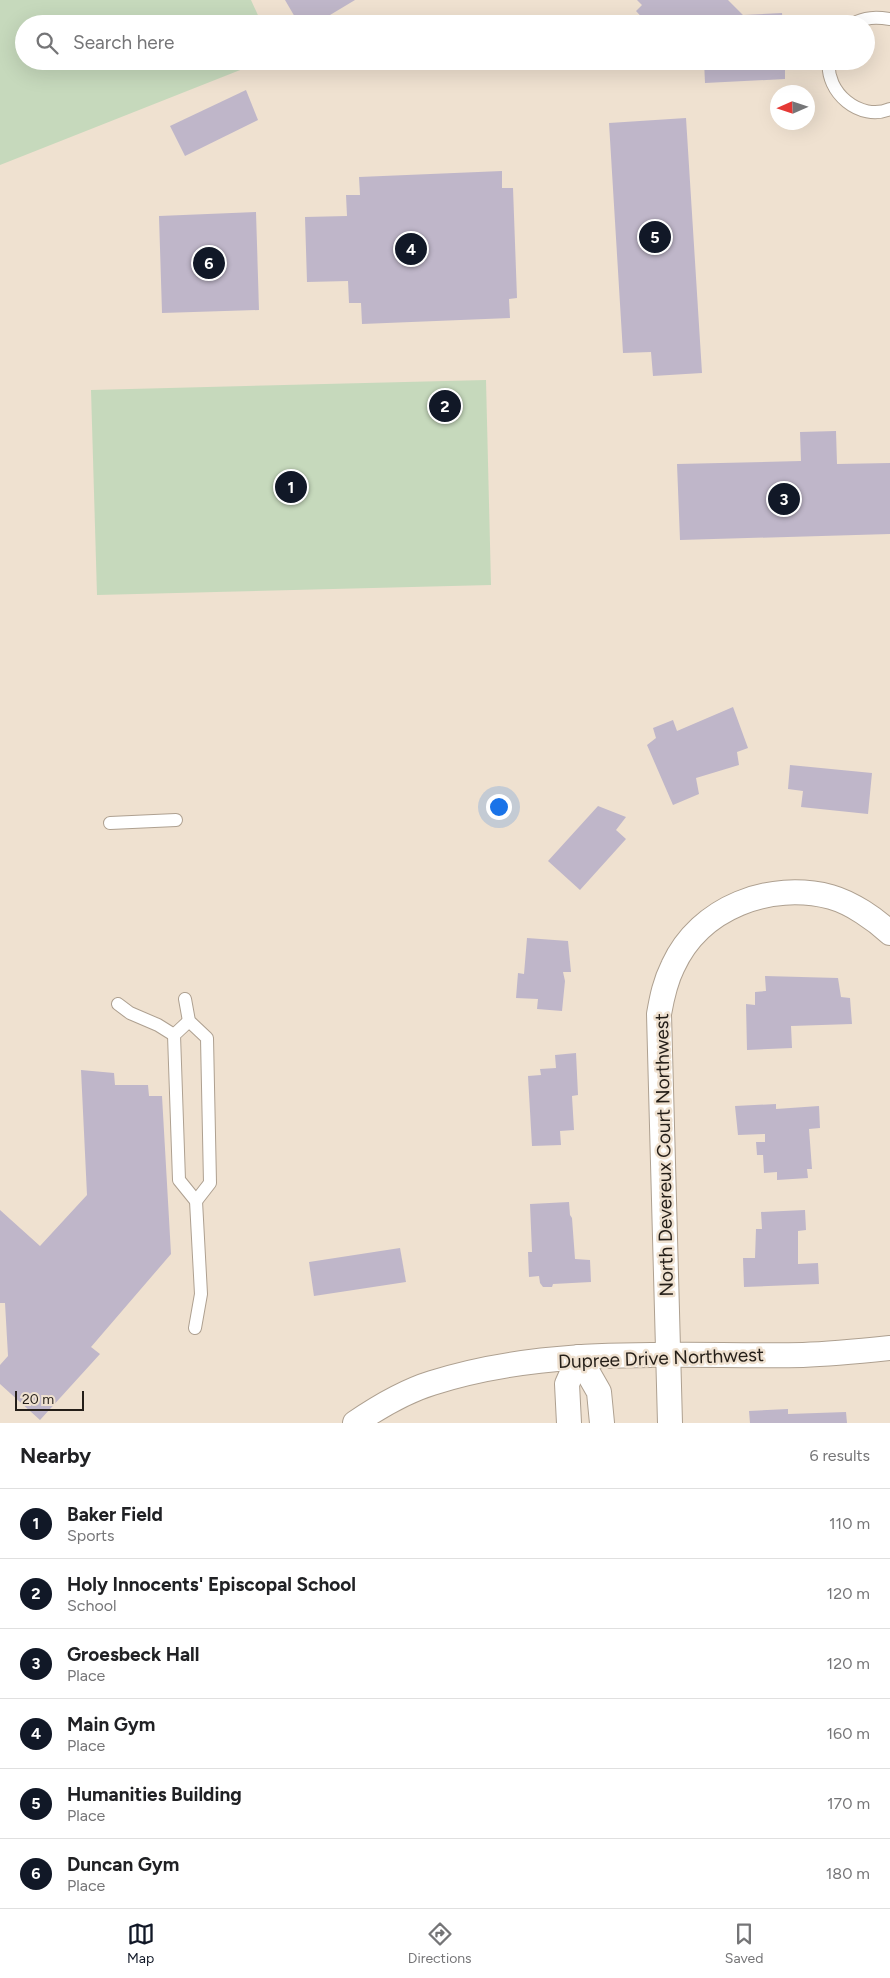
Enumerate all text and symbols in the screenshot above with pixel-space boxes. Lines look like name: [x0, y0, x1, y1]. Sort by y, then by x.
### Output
search box: [15, 15, 875, 70]
icon: search: [33, 29, 61, 57]
text: Search here: [73, 31, 175, 54]
north arrow: [770, 85, 815, 130]
pin: 5: [639, 218, 671, 256]
pin: 4: [395, 230, 427, 268]
pin: 6: [193, 244, 225, 282]
pin: 2: [429, 387, 461, 425]
pin: 1: [275, 468, 307, 506]
pin: 3: [768, 480, 800, 518]
your location: [486, 794, 512, 820]
street label: North Devereux Court Northwest: [650, 1013, 678, 1297]
street label: Dupree Drive Northwest: [558, 1343, 764, 1373]
scale bar: [15, 1388, 84, 1411]
text: 20 m: [22, 1391, 54, 1408]
text: Nearby: [20, 1443, 91, 1468]
text: 6 results: [809, 1446, 870, 1465]
text: Baker Field: [67, 1503, 163, 1526]
text: 1: [33, 1514, 39, 1533]
text: 110 m: [829, 1514, 870, 1533]
text: Sports: [67, 1526, 114, 1545]
text: Holy Innocents' Episcopal School: [67, 1573, 356, 1596]
text: 2: [31, 1584, 41, 1603]
text: 120 m: [827, 1584, 870, 1603]
text: School: [67, 1596, 117, 1615]
text: Groesbeck Hall: [67, 1643, 199, 1666]
text: 3: [32, 1654, 40, 1673]
text: 120 m: [827, 1654, 870, 1673]
text: Place: [67, 1666, 105, 1685]
text: Main Gym: [67, 1713, 155, 1736]
text: 4: [31, 1724, 41, 1743]
text: 160 m: [827, 1724, 870, 1743]
text: Place: [67, 1736, 105, 1755]
text: Humanities Building: [67, 1783, 242, 1806]
text: 5: [31, 1794, 41, 1813]
text: 170 m: [827, 1794, 870, 1813]
text: Place: [67, 1806, 105, 1825]
text: Duncan Gym: [67, 1853, 179, 1876]
text: 6: [31, 1864, 41, 1883]
text: 180 m: [826, 1864, 870, 1883]
text: Place: [67, 1876, 105, 1895]
tab: Map: [127, 1920, 155, 1967]
tab: Directions: [408, 1920, 472, 1967]
tab: Saved: [725, 1920, 763, 1967]

